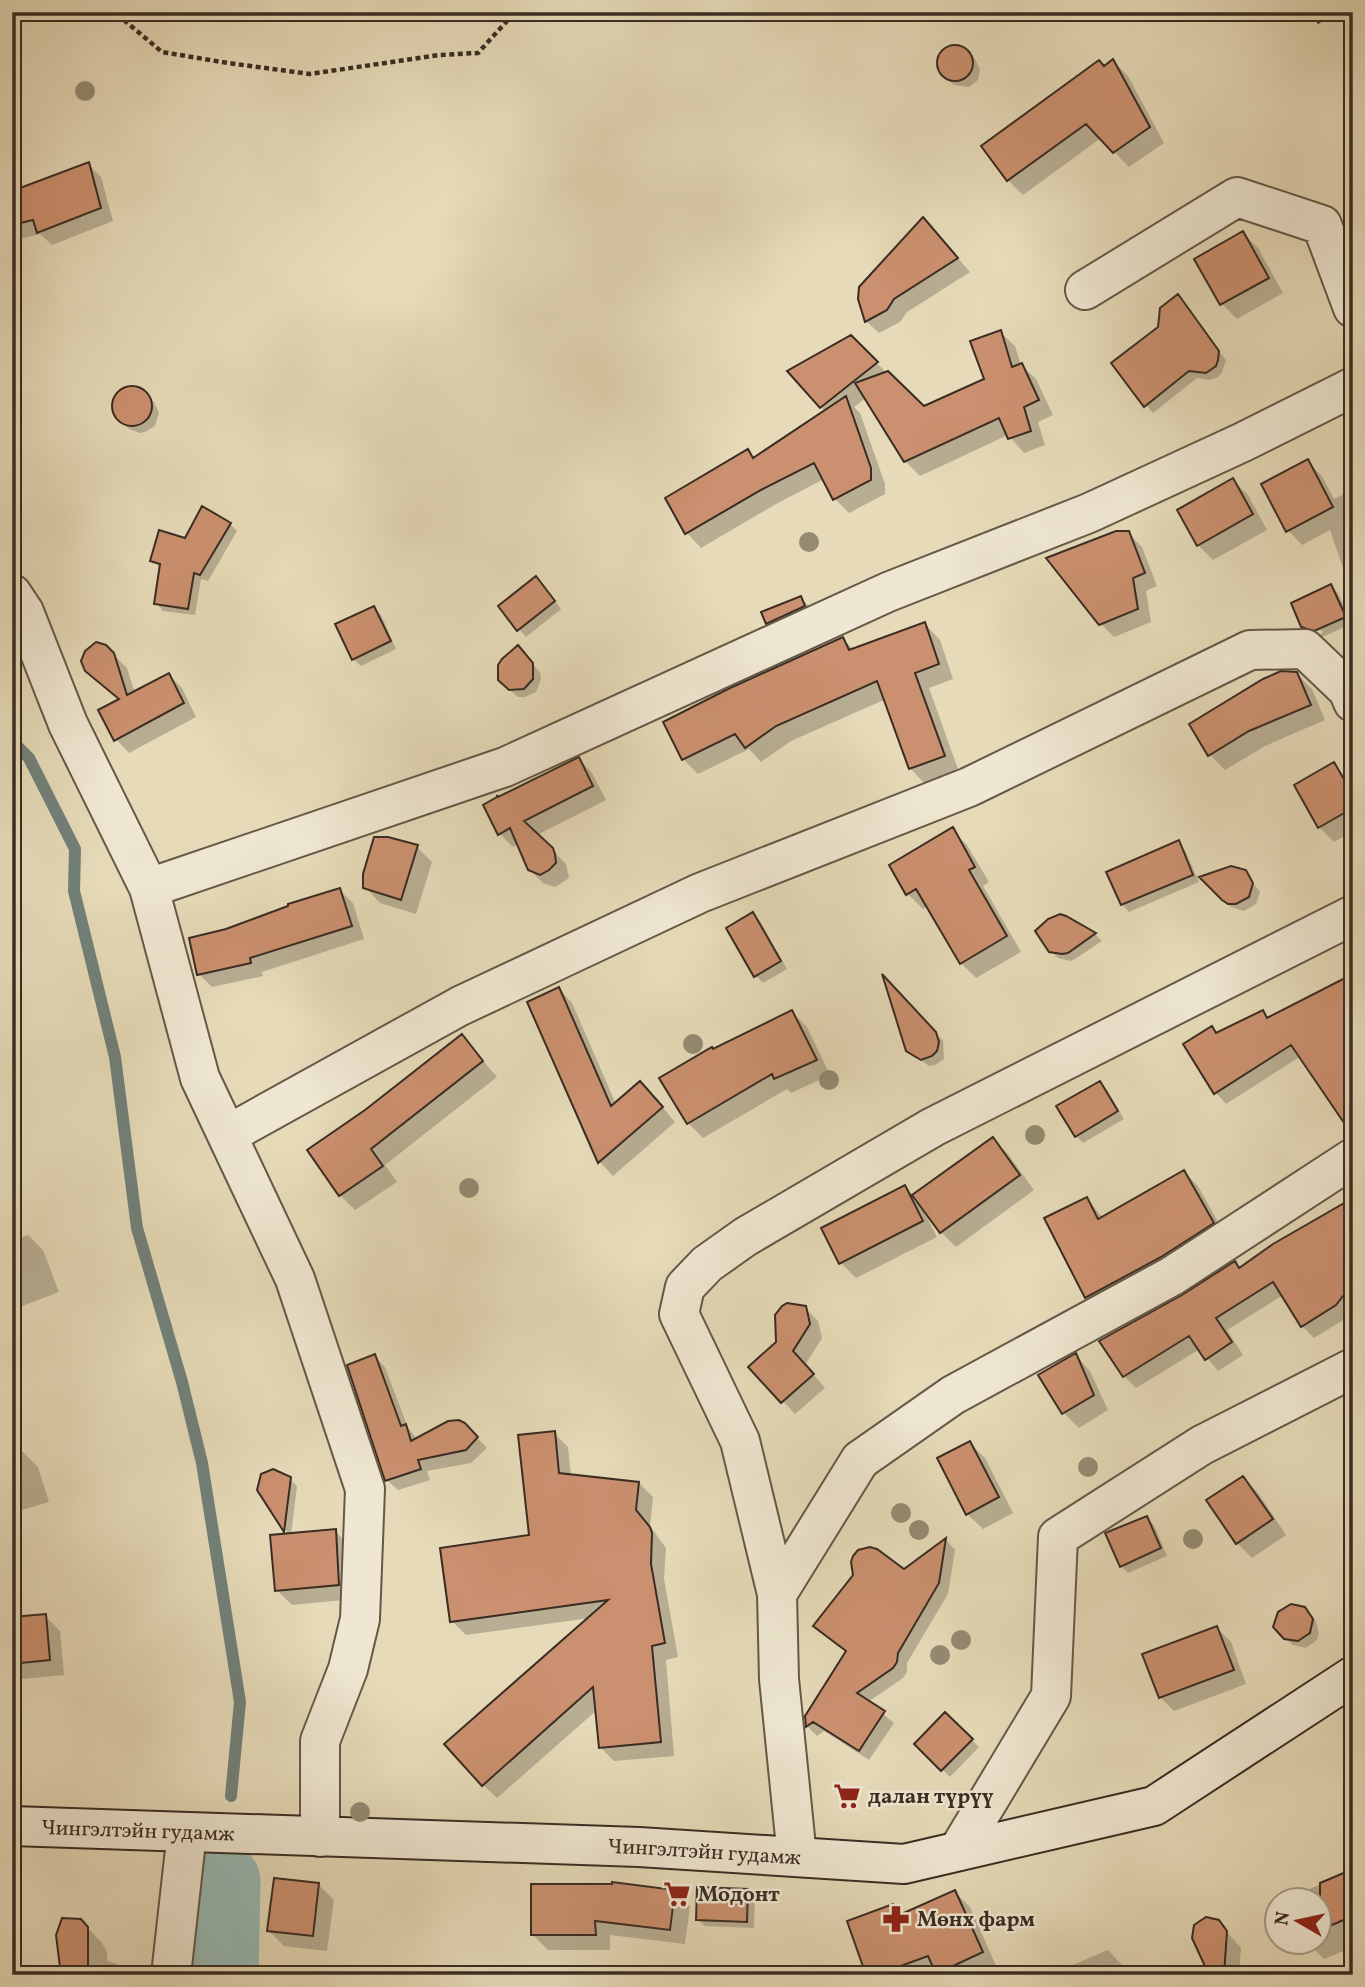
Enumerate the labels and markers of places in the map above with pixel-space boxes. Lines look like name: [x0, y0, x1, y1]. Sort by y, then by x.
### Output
supermarket icon: далан түрүү: [832, 1781, 862, 1811]
place label: далан түрүү: [868, 1783, 994, 1812]
supermarket icon: Модонт: [662, 1879, 692, 1909]
place label: Модонт: [698, 1881, 780, 1910]
pharmacy icon: Мөнх фарм: [881, 1904, 911, 1934]
place label: Мөнх фарм: [917, 1906, 1035, 1935]

